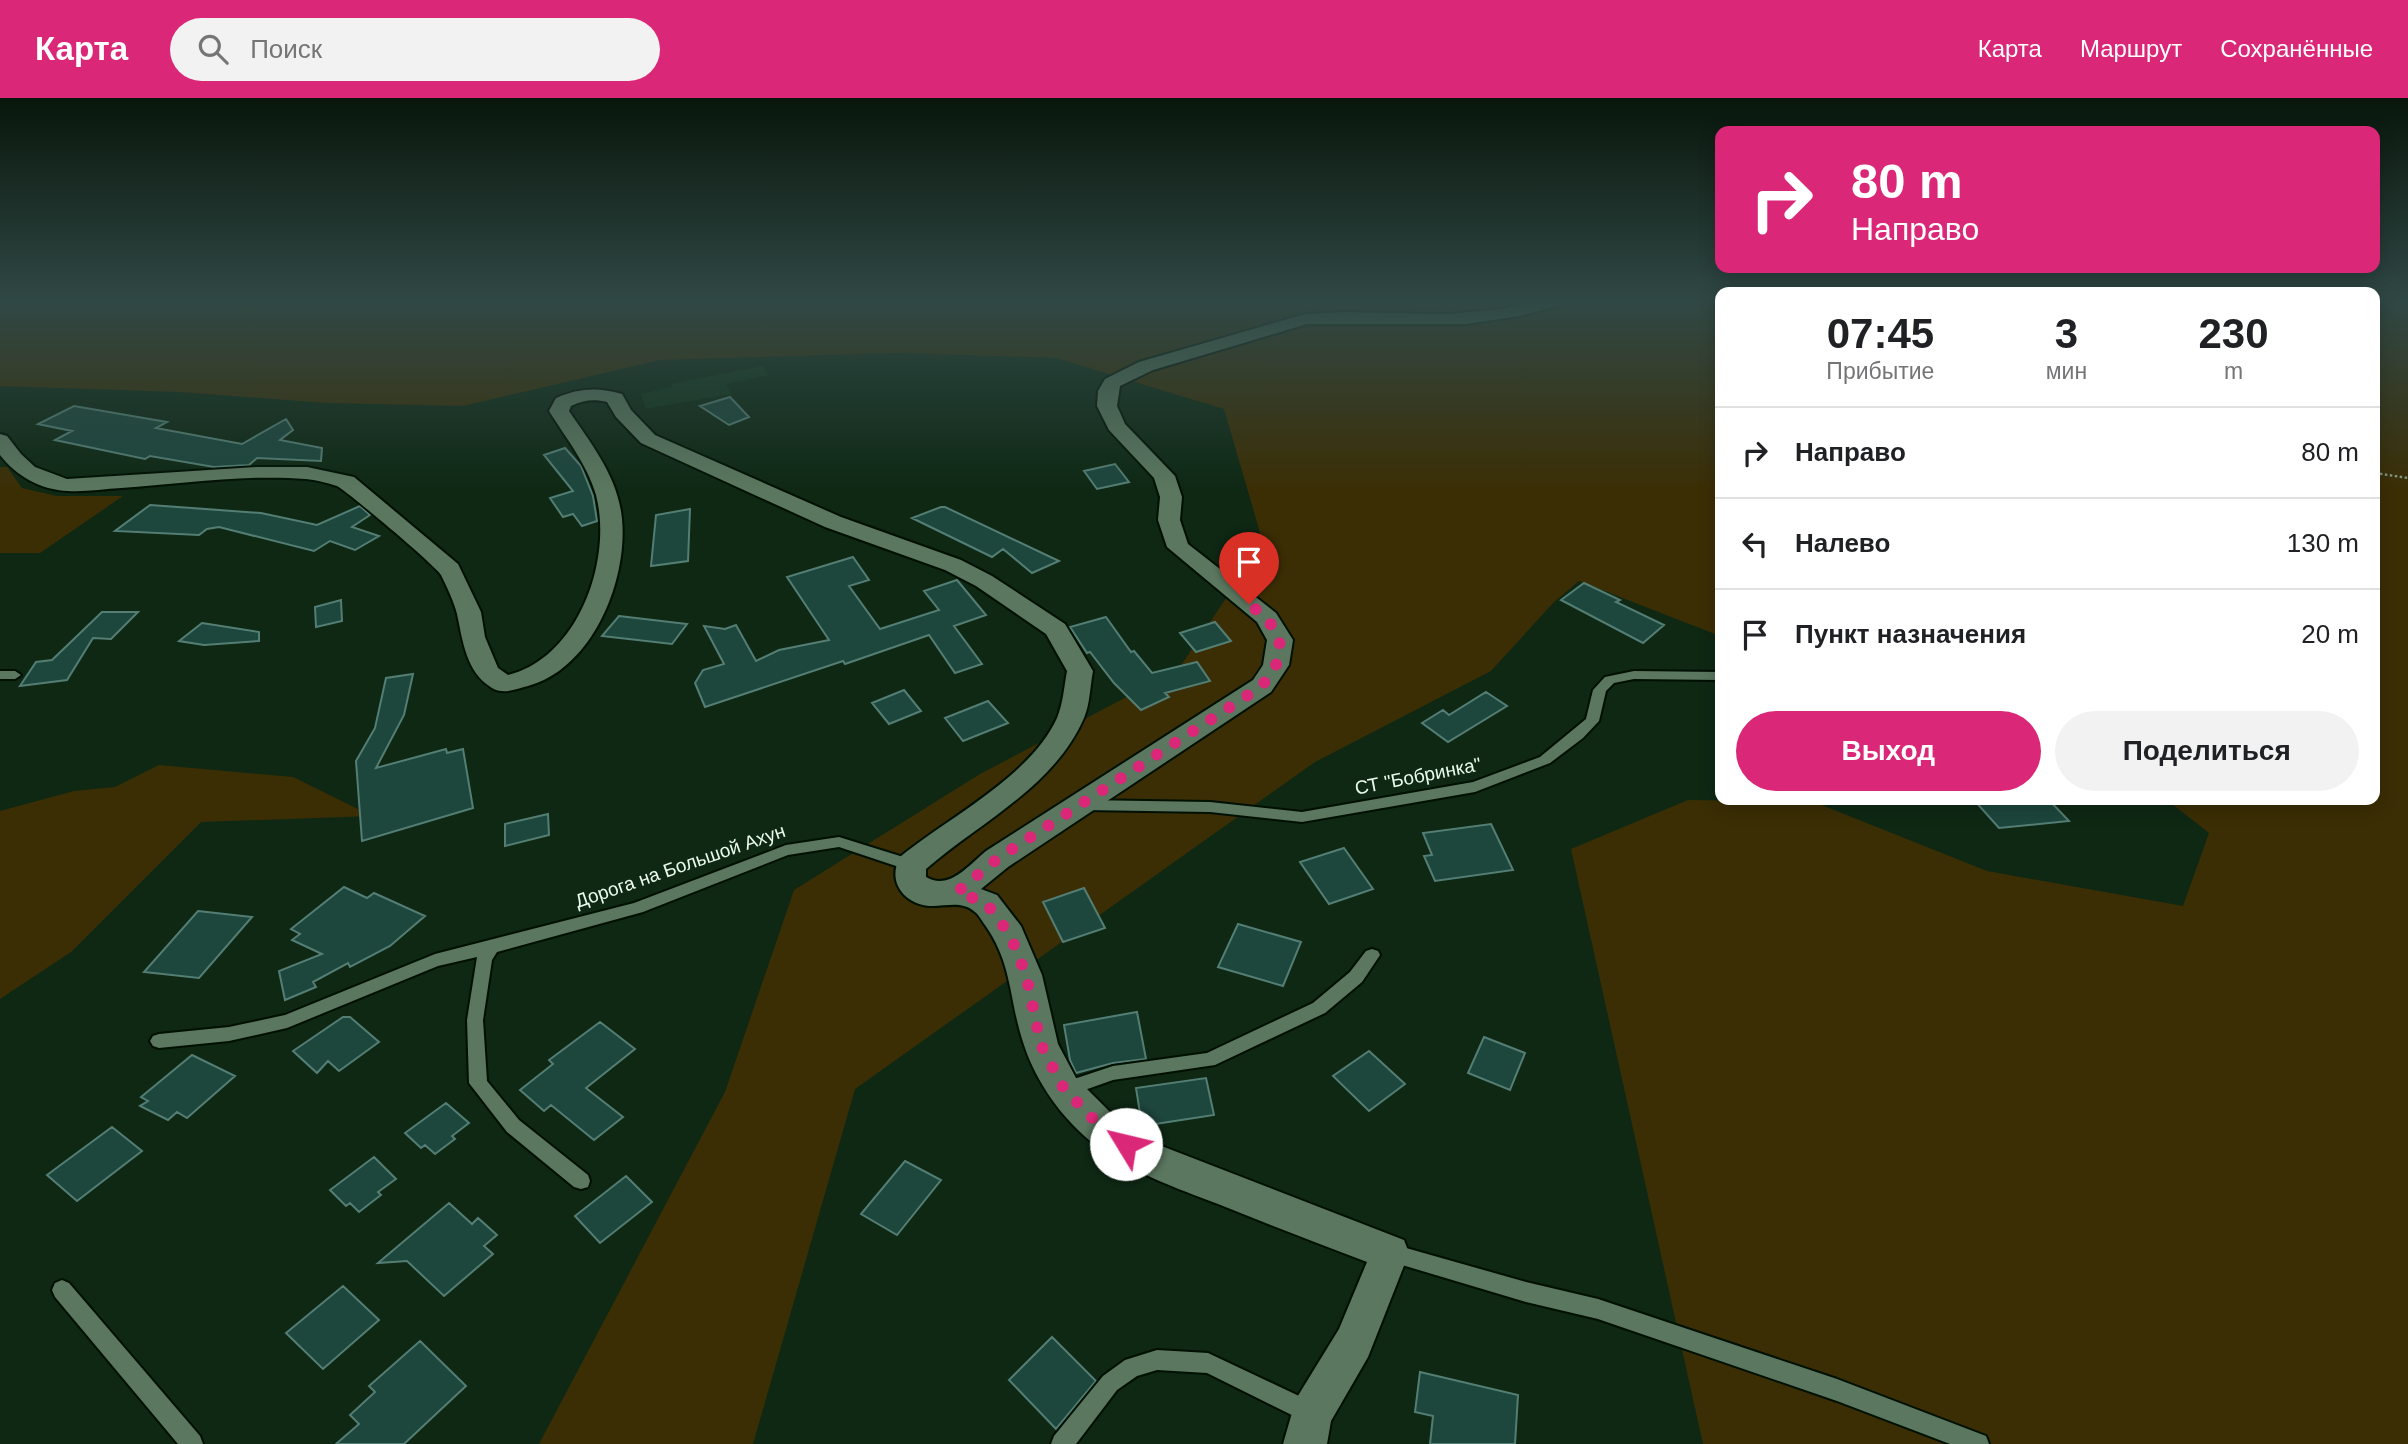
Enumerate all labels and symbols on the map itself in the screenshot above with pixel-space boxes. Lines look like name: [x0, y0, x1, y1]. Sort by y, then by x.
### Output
pin: [1219, 532, 1279, 604]
street label: СТ "Бобринка": [1353, 753, 1483, 799]
street label: Дорога на Большой Ахун: [572, 820, 788, 912]
position arrow: [1089, 1107, 1163, 1181]

